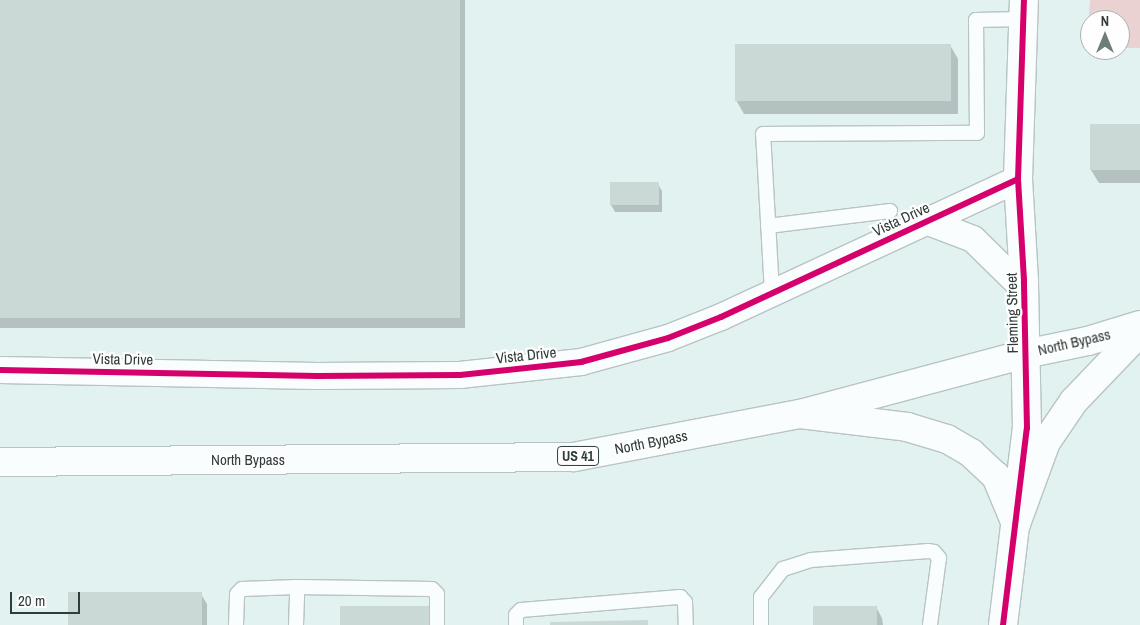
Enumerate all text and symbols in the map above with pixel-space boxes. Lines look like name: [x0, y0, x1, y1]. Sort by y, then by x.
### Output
north arrow: [1080, 10, 1130, 60]
text: N: [1101, 12, 1109, 30]
street label: Vista Drive: [870, 198, 932, 240]
street label: Fleming Street: [1002, 273, 1022, 353]
street label: North Bypass: [1036, 325, 1112, 359]
street label: Vista Drive: [495, 343, 557, 367]
street label: Vista Drive: [93, 349, 153, 369]
street label: North Bypass: [613, 426, 689, 458]
road number: US 41: [557, 444, 599, 468]
street label: North Bypass: [211, 451, 285, 469]
scale bar: [12, 582, 82, 614]
text: 20 m: [18, 590, 45, 611]

